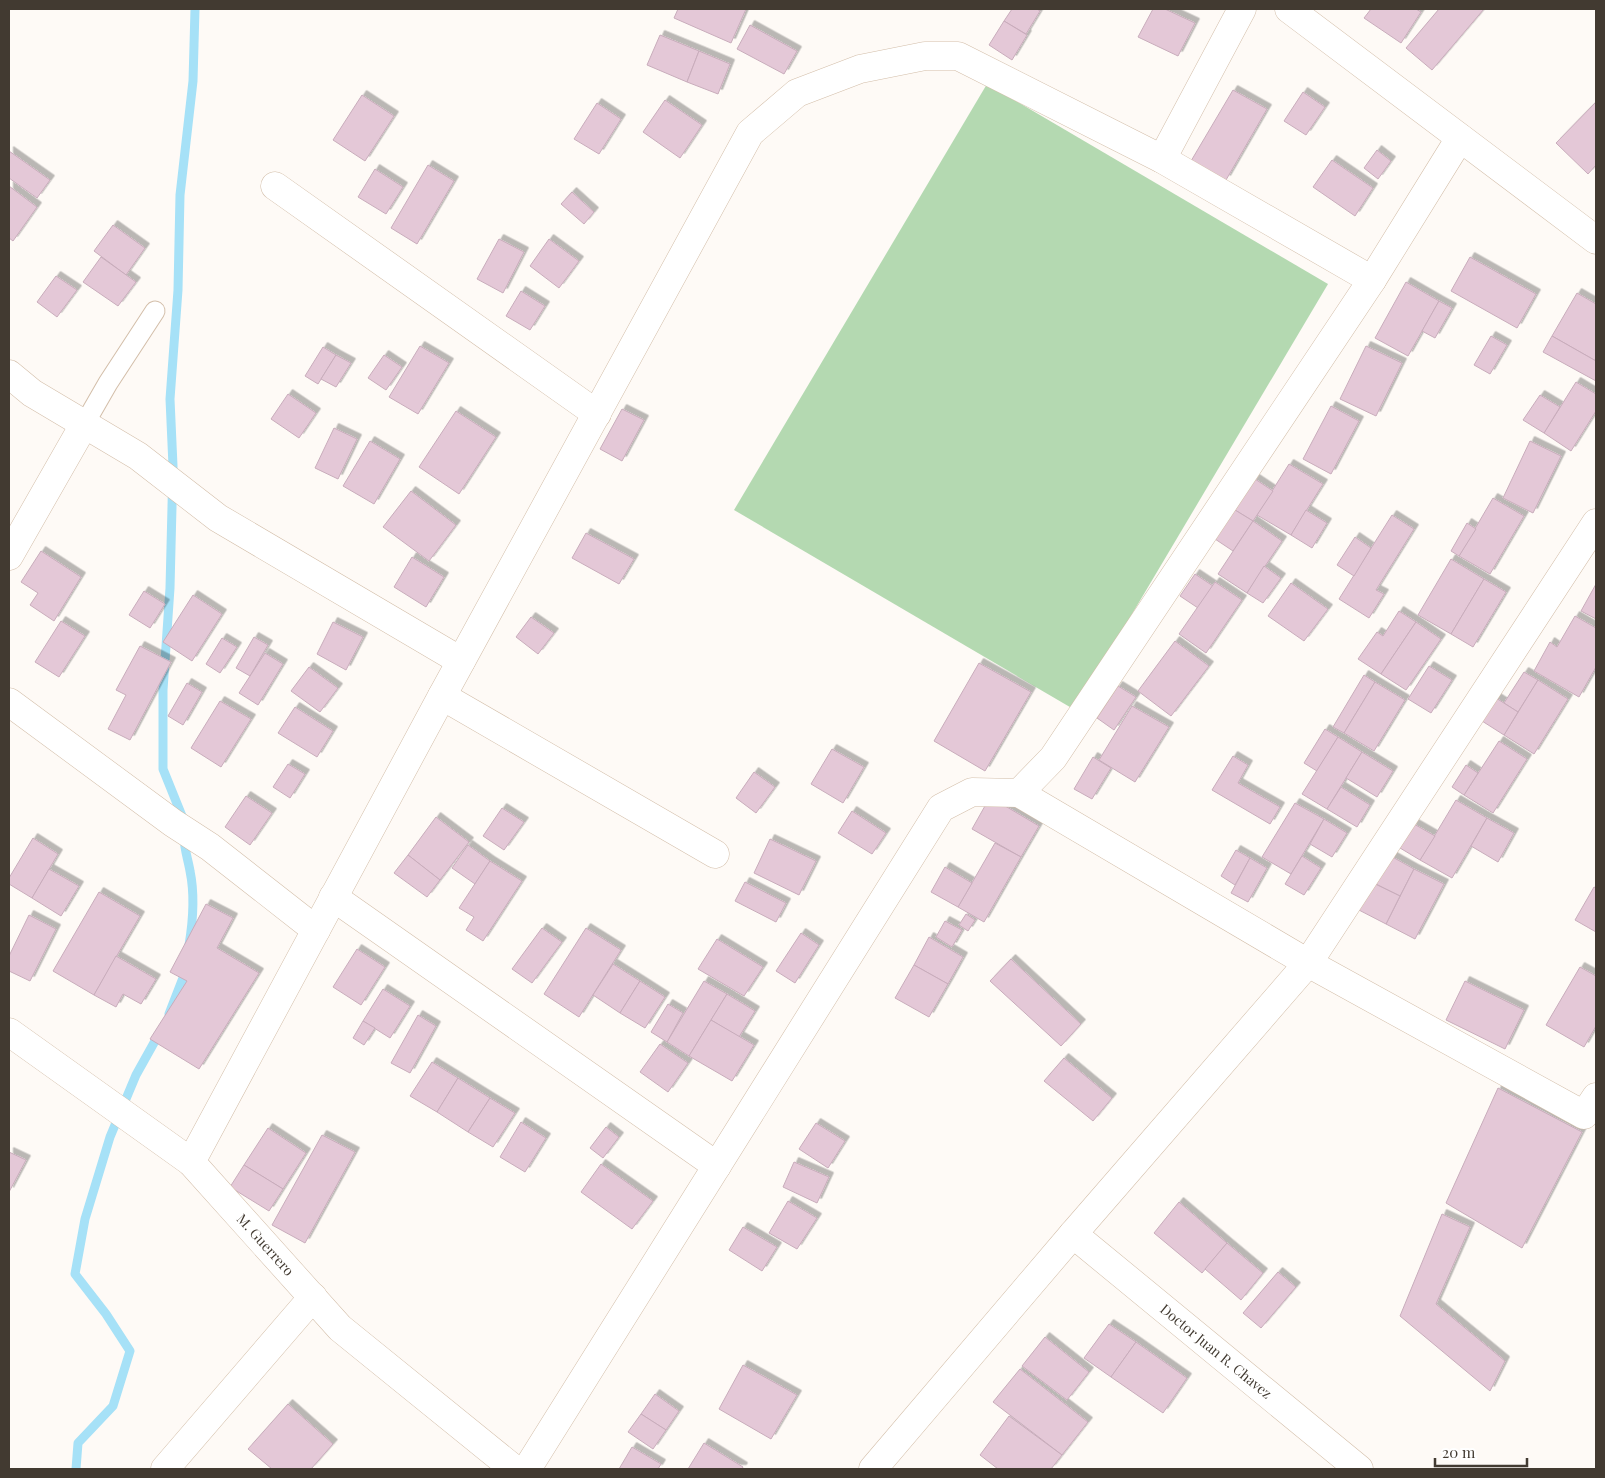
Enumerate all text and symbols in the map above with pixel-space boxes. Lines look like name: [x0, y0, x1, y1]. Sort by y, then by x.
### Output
street label: M. Guerrero: [233, 1209, 299, 1280]
street label: Doctor Juan R. Chavez: [1156, 1299, 1276, 1403]
scale bar: [1435, 1436, 1528, 1468]
text: 20 m: [1442, 1442, 1476, 1462]

